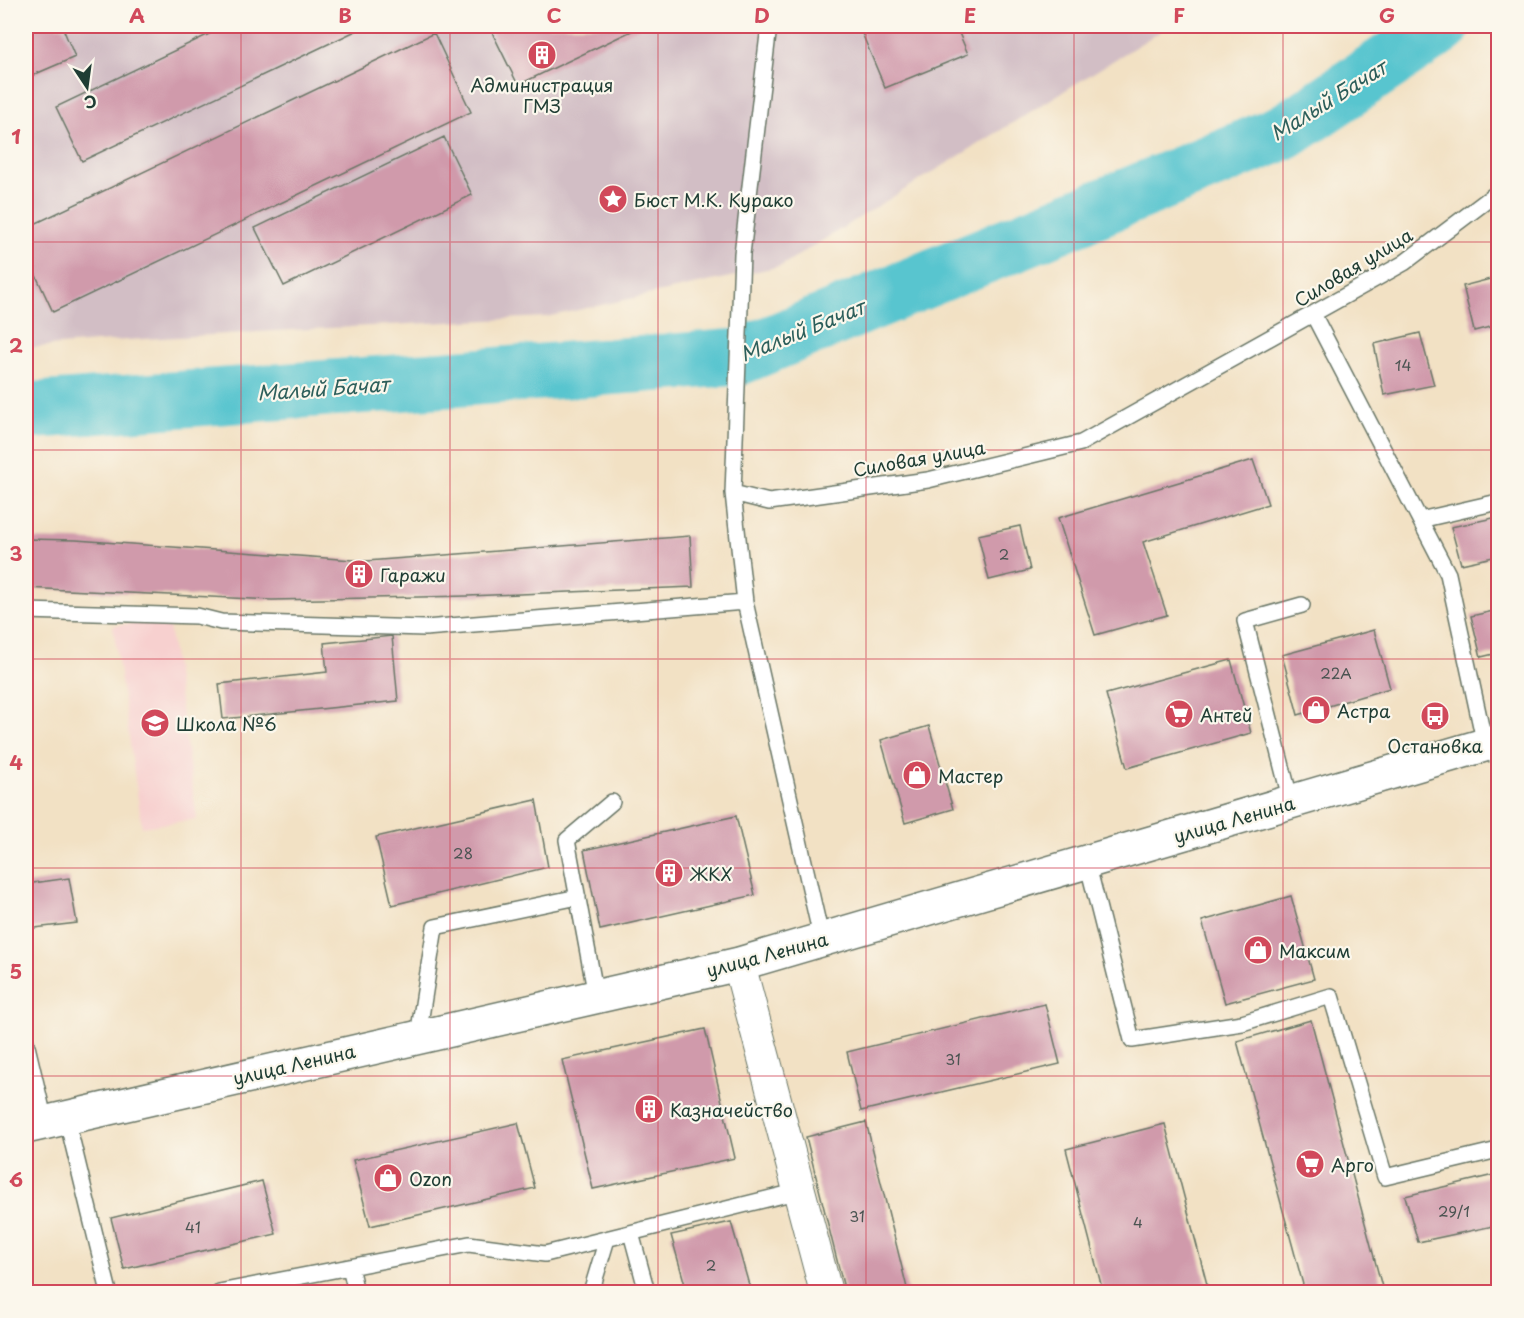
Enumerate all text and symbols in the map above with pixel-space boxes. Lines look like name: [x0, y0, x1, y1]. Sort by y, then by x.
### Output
text: A: [129, 0, 145, 30]
text: B: [338, 0, 352, 30]
text: C: [546, 0, 562, 30]
text: D: [754, 0, 770, 30]
text: E: [964, 0, 976, 30]
text: F: [1173, 0, 1185, 30]
text: G: [1379, 0, 1395, 30]
building icon: Администрация ГМЗ: [526, 39, 558, 71]
water label: Малый Бачат: [1264, 50, 1395, 148]
north arrow: [57, 57, 117, 117]
place label: Администрация ГМЗ: [470, 71, 614, 119]
text: С: [82, 90, 99, 116]
text: 1: [11, 121, 21, 151]
place icon: Бюст М.К. Курако: [597, 183, 629, 215]
place label: Бюст М.К. Курако: [634, 186, 793, 213]
street label: Силовая улица: [1289, 221, 1418, 313]
water label: Малый Бачат: [735, 290, 872, 369]
text: 2: [9, 330, 23, 360]
house number: 14: [1395, 353, 1411, 376]
water label: Малый Бачат: [256, 368, 393, 408]
street label: Силовая улица: [851, 433, 988, 483]
text: 3: [9, 538, 23, 568]
house number: 2: [999, 542, 1009, 565]
building icon: Гаражи: [343, 558, 375, 590]
place label: Гаражи: [380, 561, 446, 588]
house number: 22А: [1320, 661, 1352, 684]
shop icon: Астра: [1300, 694, 1332, 726]
place label: Астра: [1337, 697, 1391, 724]
supermarket icon: Антей: [1163, 698, 1195, 730]
bus stop icon: Остановка: [1419, 700, 1451, 732]
place label: Антей: [1200, 701, 1253, 728]
school or university icon: Школа №6: [139, 707, 171, 739]
place label: Школа №6: [176, 710, 277, 737]
place label: Остановка: [1387, 732, 1484, 759]
text: 4: [9, 747, 23, 777]
shop icon: Мастер: [901, 759, 933, 791]
place label: Мастер: [938, 762, 1003, 789]
street label: улица Ленина: [1170, 789, 1298, 849]
house number: 28: [453, 841, 473, 864]
building icon: ЖКХ: [653, 857, 685, 889]
place label: ЖКХ: [689, 860, 733, 887]
street label: улица Ленина: [703, 925, 831, 983]
shop icon: Максим: [1242, 934, 1274, 966]
place label: Максим: [1279, 937, 1351, 964]
text: 5: [10, 956, 22, 986]
street label: улица Ленина: [230, 1037, 359, 1091]
house number: 31: [945, 1047, 961, 1070]
building icon: Казначейство: [633, 1093, 665, 1125]
place label: Казначейство: [670, 1096, 793, 1123]
supermarket icon: Арго: [1294, 1148, 1326, 1180]
place label: Арго: [1331, 1151, 1374, 1178]
shop icon: Ozon: [372, 1162, 404, 1194]
text: 6: [9, 1164, 23, 1194]
place label: Ozon: [409, 1165, 452, 1192]
house number: 29/1: [1438, 1199, 1470, 1222]
house number: 31: [849, 1204, 865, 1227]
house number: 4: [1133, 1210, 1143, 1233]
house number: 41: [185, 1215, 201, 1238]
house number: 2: [706, 1253, 716, 1276]

